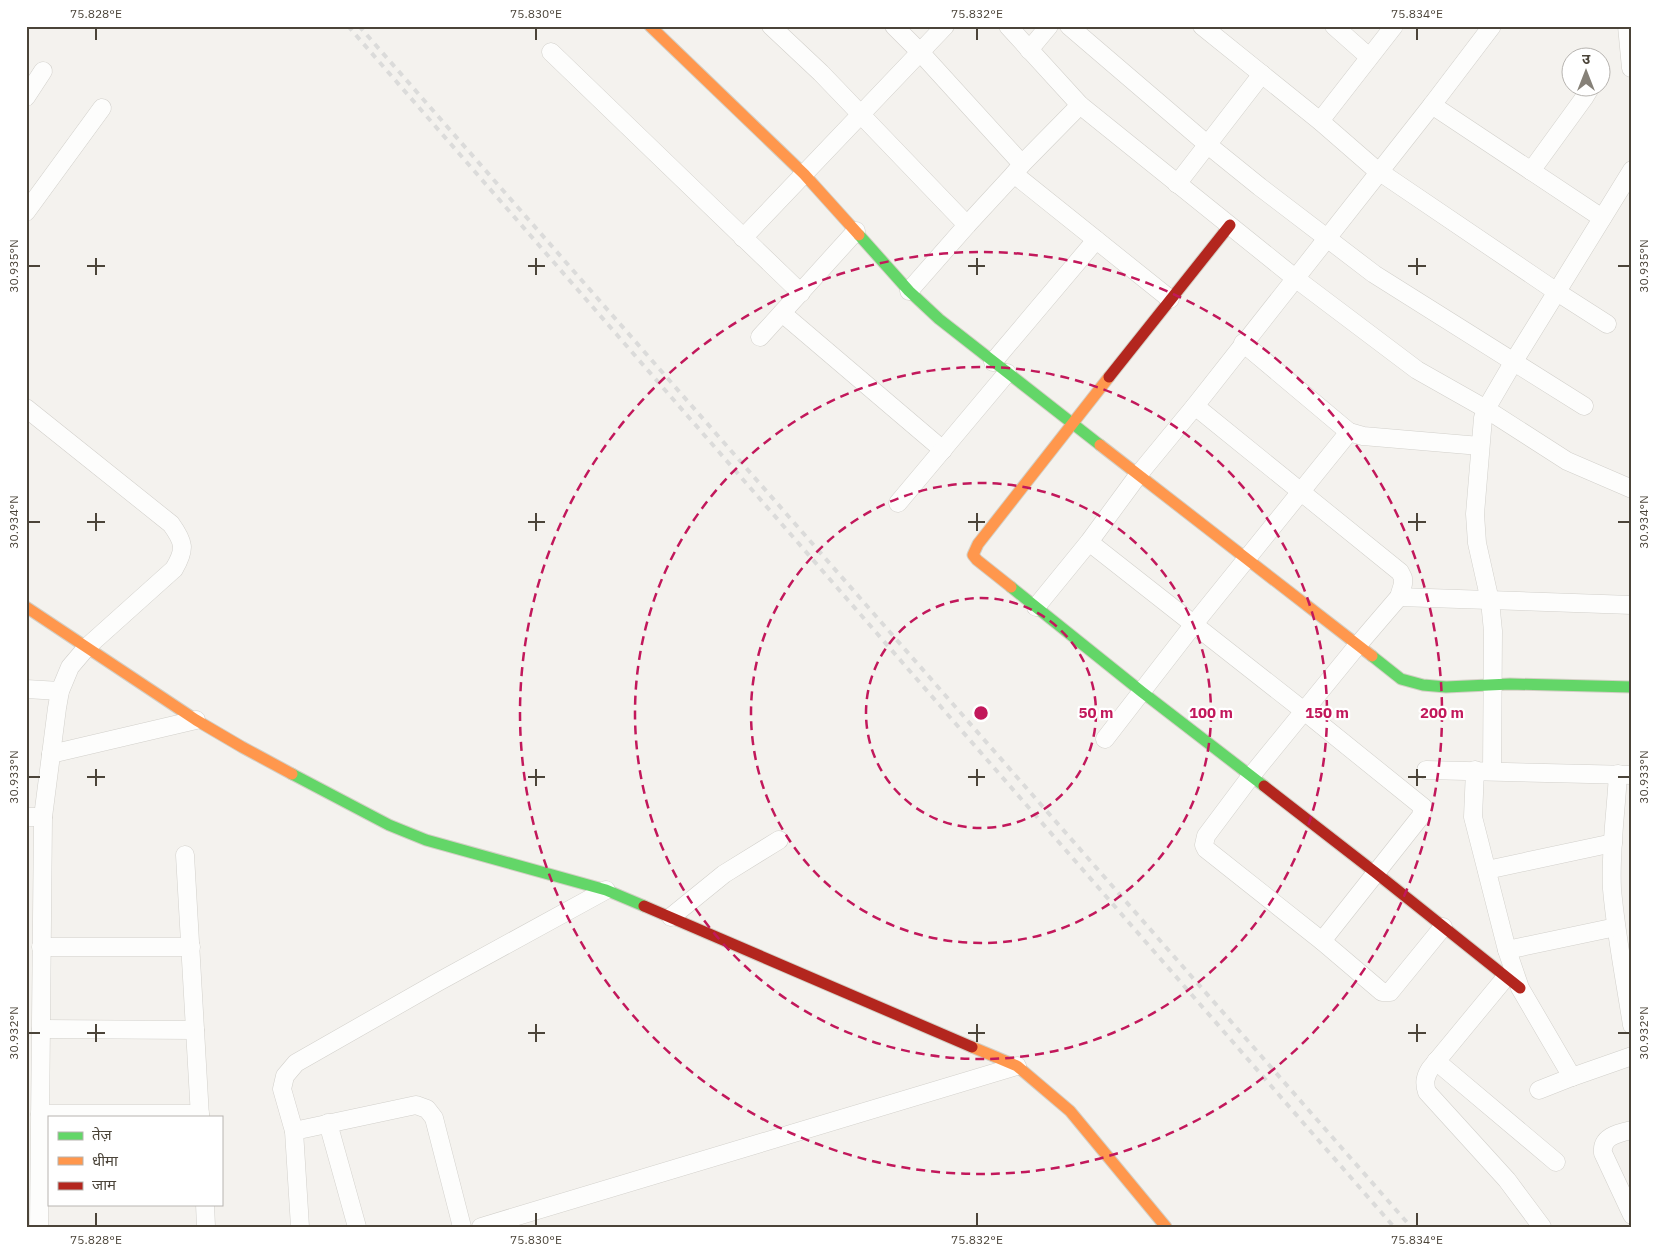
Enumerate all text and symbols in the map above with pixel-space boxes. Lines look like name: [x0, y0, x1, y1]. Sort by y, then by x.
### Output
text: 75.828°E: [70, 6, 122, 21]
text: 75.830°E: [510, 6, 562, 21]
text: 75.832°E: [951, 6, 1003, 21]
text: 75.834°E: [1391, 6, 1443, 21]
north arrow: [1560, 48, 1610, 98]
text: उ: [1582, 50, 1591, 68]
text: 30.935°N: [6, 239, 21, 293]
text: 30.935°N: [1636, 239, 1651, 293]
text: 30.934°N: [6, 495, 21, 549]
text: 30.934°N: [1636, 495, 1651, 549]
text: 50 m: [1079, 703, 1113, 722]
text: 100 m: [1189, 703, 1233, 722]
text: 150 m: [1305, 703, 1349, 722]
text: 200 m: [1420, 703, 1464, 722]
centre of rings: [972, 704, 990, 722]
text: 30.933°N: [6, 750, 21, 804]
text: 30.933°N: [1636, 750, 1651, 804]
text: 30.932°N: [6, 1006, 21, 1060]
text: 30.932°N: [1636, 1006, 1651, 1060]
legend: [48, 1116, 222, 1206]
text: तेज़: [92, 1125, 113, 1144]
text: धीमा: [92, 1151, 119, 1170]
text: जाम: [92, 1175, 117, 1194]
text: 75.828°E: [70, 1232, 122, 1247]
text: 75.830°E: [510, 1232, 562, 1247]
text: 75.832°E: [951, 1232, 1003, 1247]
text: 75.834°E: [1391, 1232, 1443, 1247]

